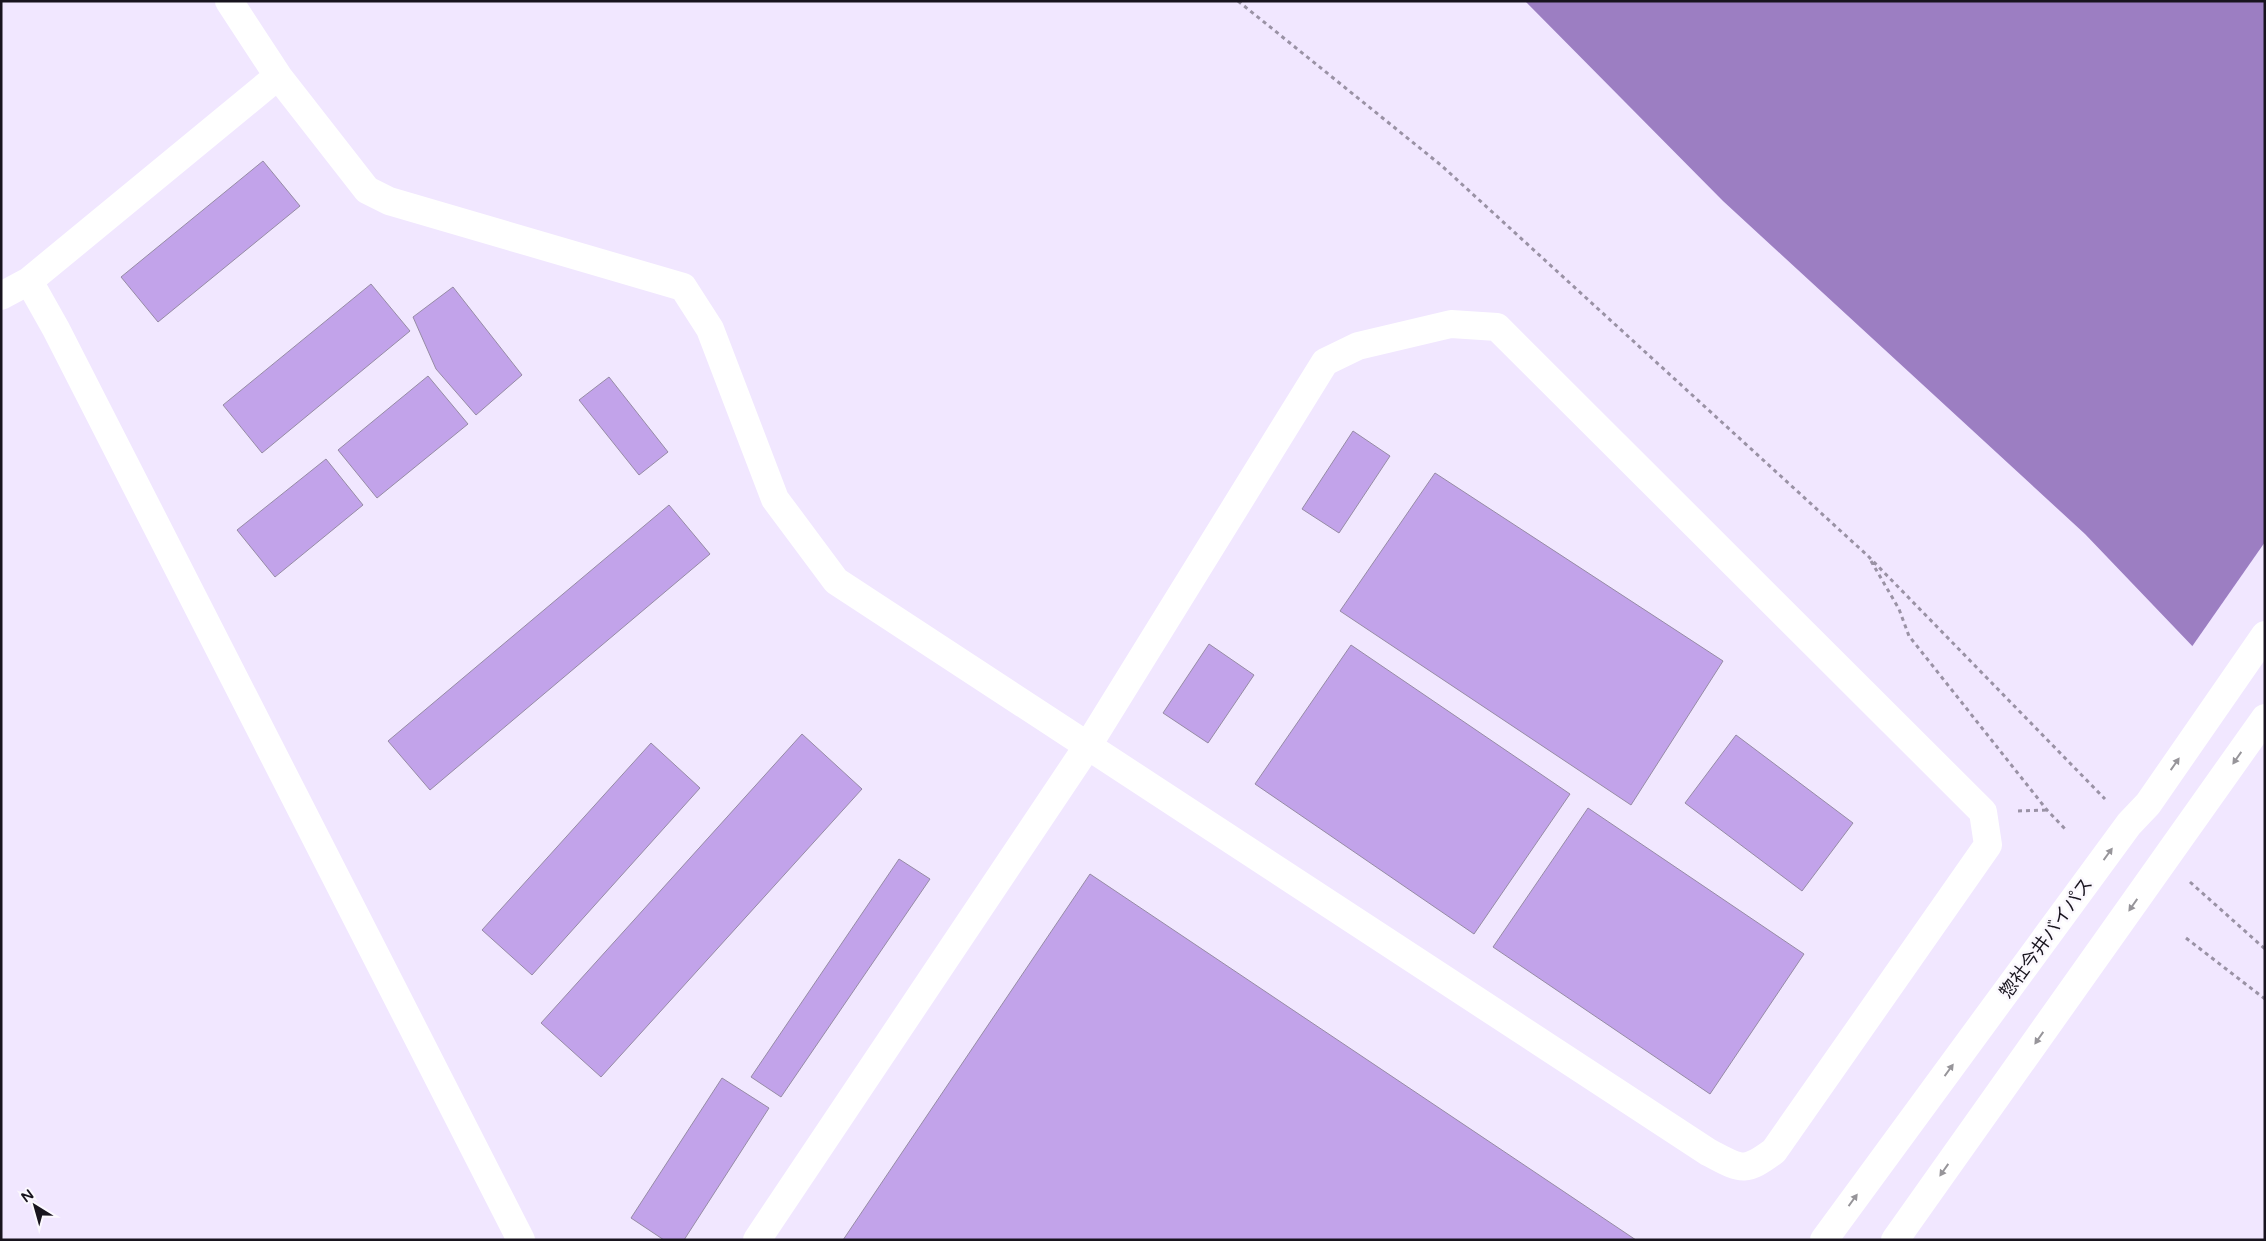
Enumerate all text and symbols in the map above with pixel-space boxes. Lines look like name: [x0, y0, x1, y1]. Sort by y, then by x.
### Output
one-way arrow: [2231, 751, 2242, 764]
one-way arrow: [2170, 757, 2180, 771]
one-way arrow: [2102, 848, 2113, 861]
street label: 惣社今井バイパス: [1995, 873, 2097, 1003]
one-way arrow: [2128, 899, 2138, 912]
one-way arrow: [2033, 1031, 2044, 1044]
one-way arrow: [1944, 1063, 1954, 1076]
one-way arrow: [1939, 1163, 1949, 1177]
north arrow: [10, 1181, 60, 1231]
text: N: [18, 1186, 37, 1206]
one-way arrow: [1848, 1194, 1858, 1207]

